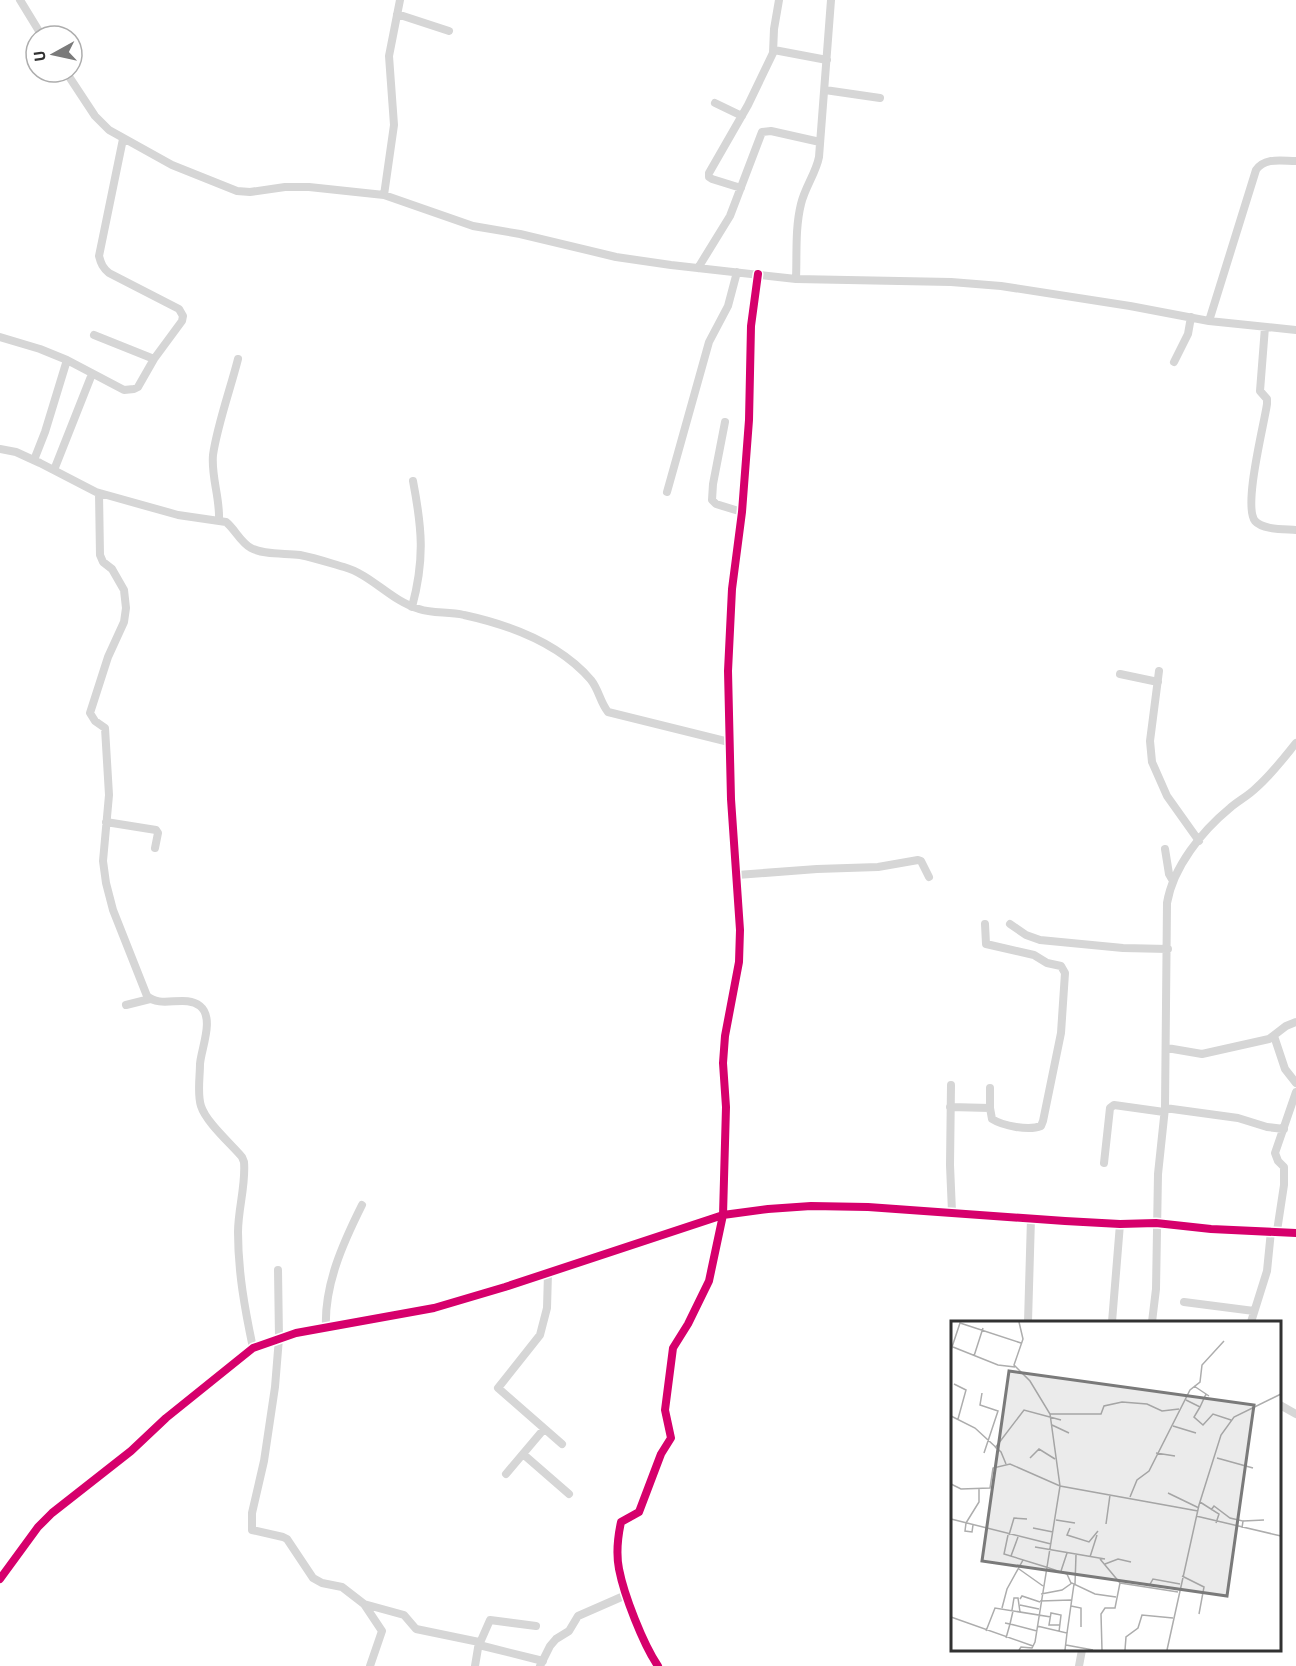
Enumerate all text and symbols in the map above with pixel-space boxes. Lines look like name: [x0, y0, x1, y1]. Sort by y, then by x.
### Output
north arrow: [24, 24, 84, 84]
text: U: [27, 49, 52, 63]
inset map: [951, 1321, 1281, 1651]

